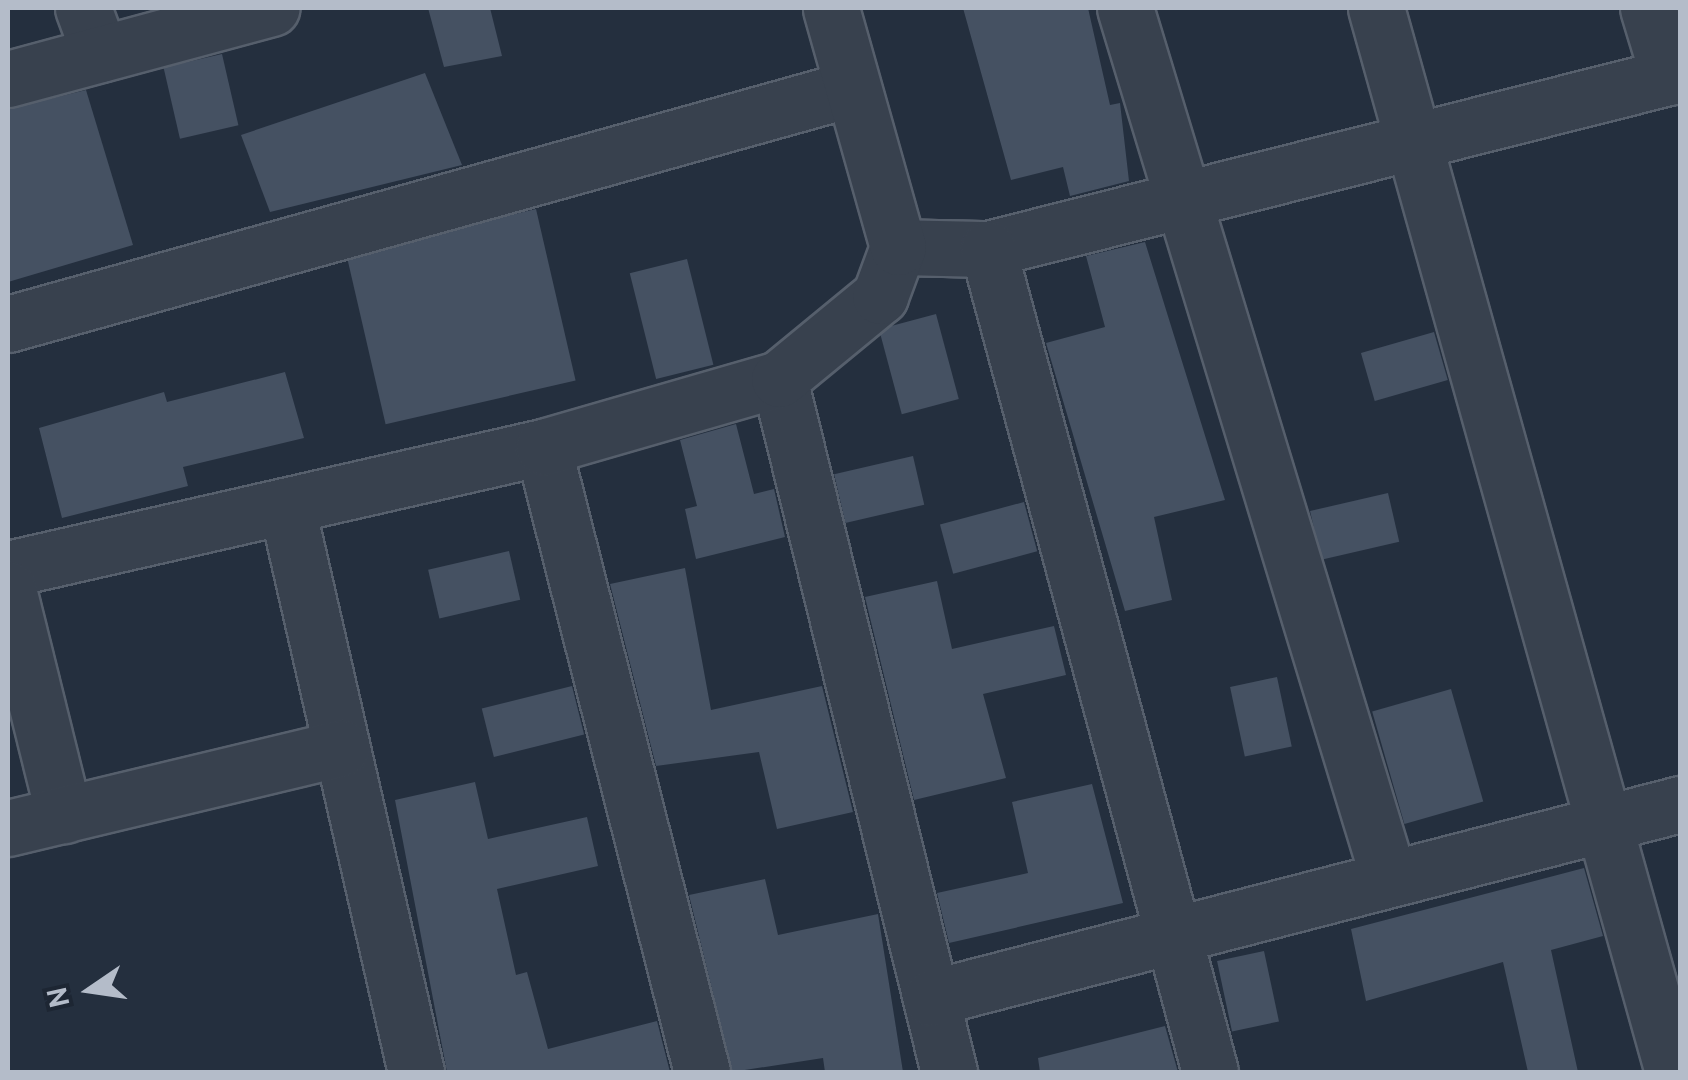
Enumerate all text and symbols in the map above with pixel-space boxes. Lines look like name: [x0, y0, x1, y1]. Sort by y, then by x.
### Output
north arrow: [40, 940, 140, 1040]
text: N: [41, 983, 81, 1011]

